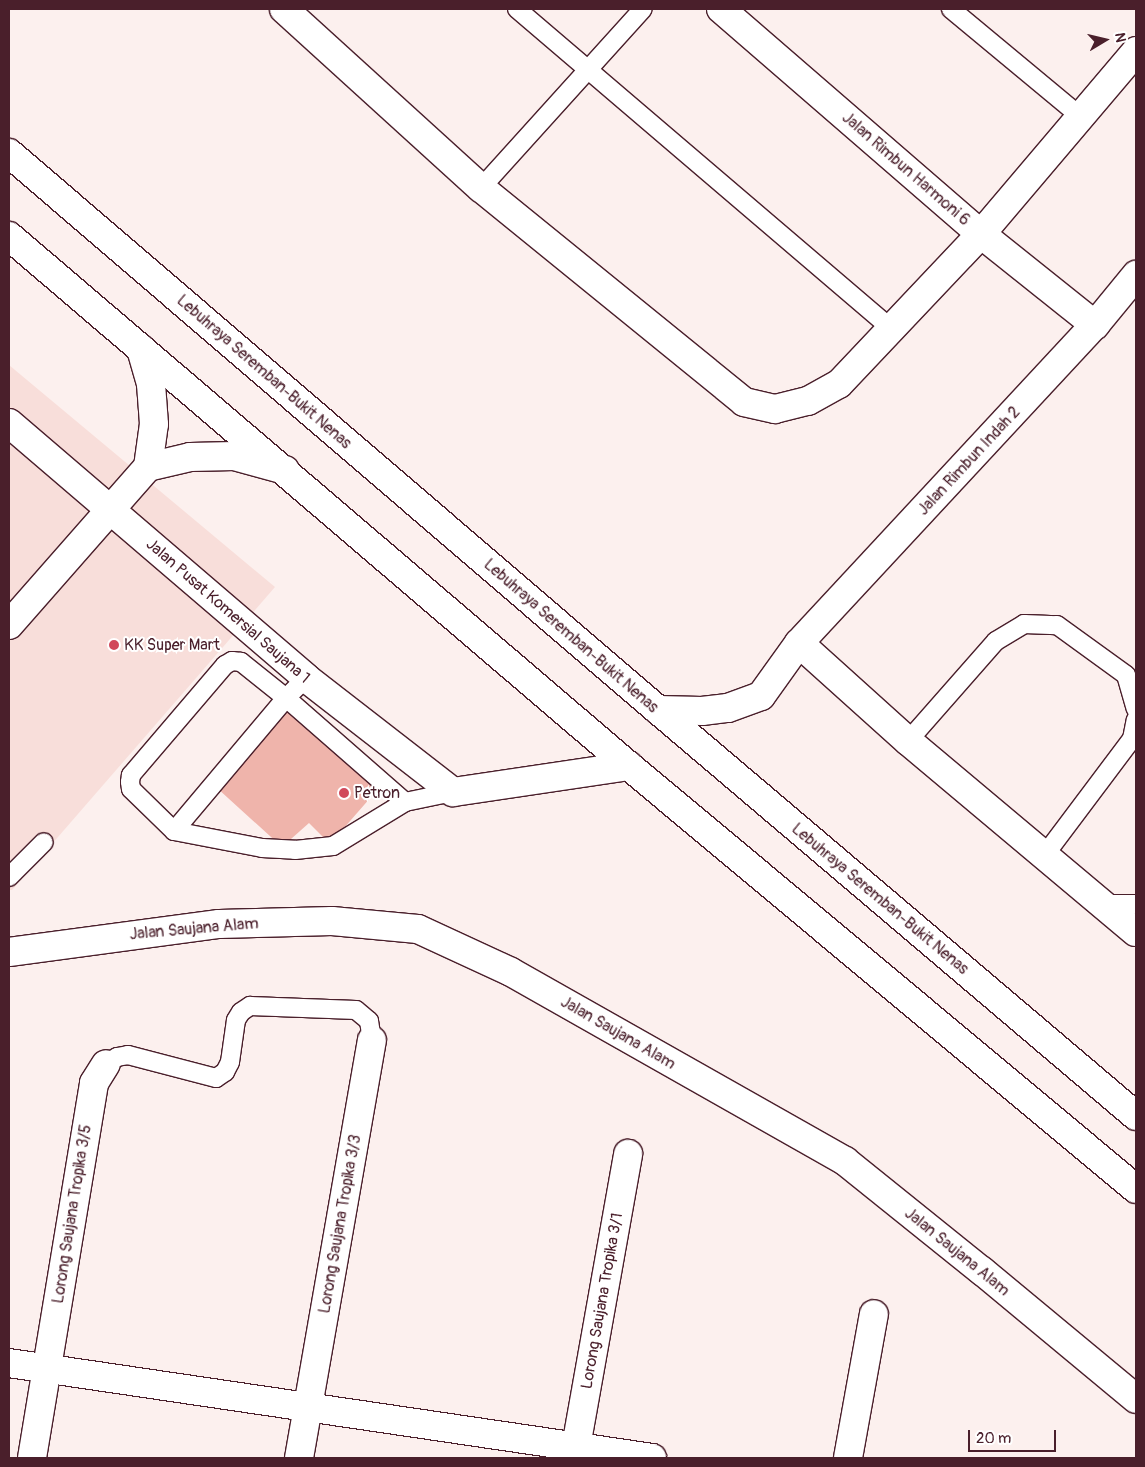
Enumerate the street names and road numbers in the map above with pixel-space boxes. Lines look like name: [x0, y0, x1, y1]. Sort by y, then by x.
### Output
street label: Jalan Rimbun Harmoni 6: [838, 108, 974, 230]
street label: Lebuhraya Seremban-Bukit Nenas: [173, 291, 355, 453]
street label: Jalan Rimbun Indah 2: [914, 403, 1024, 519]
street label: Jalan Pusat Komersial Saujana 1: [142, 535, 314, 687]
street label: Lebuhraya Seremban-Bukit Nenas: [480, 555, 662, 717]
street label: Lebuhraya Seremban-Bukit Nenas: [788, 819, 972, 979]
street label: Jalan Saujana Alam: [129, 914, 259, 944]
street label: Jalan Saujana Alam: [557, 992, 679, 1074]
street label: Lorong Saujana Tropika 3/5: [48, 1123, 96, 1305]
street label: Lorong Saujana Tropika 3/3: [315, 1133, 365, 1315]
street label: Jalan Saujana Alam: [901, 1204, 1013, 1300]
street label: Lorong Saujana Tropika 3/1: [577, 1211, 627, 1391]

